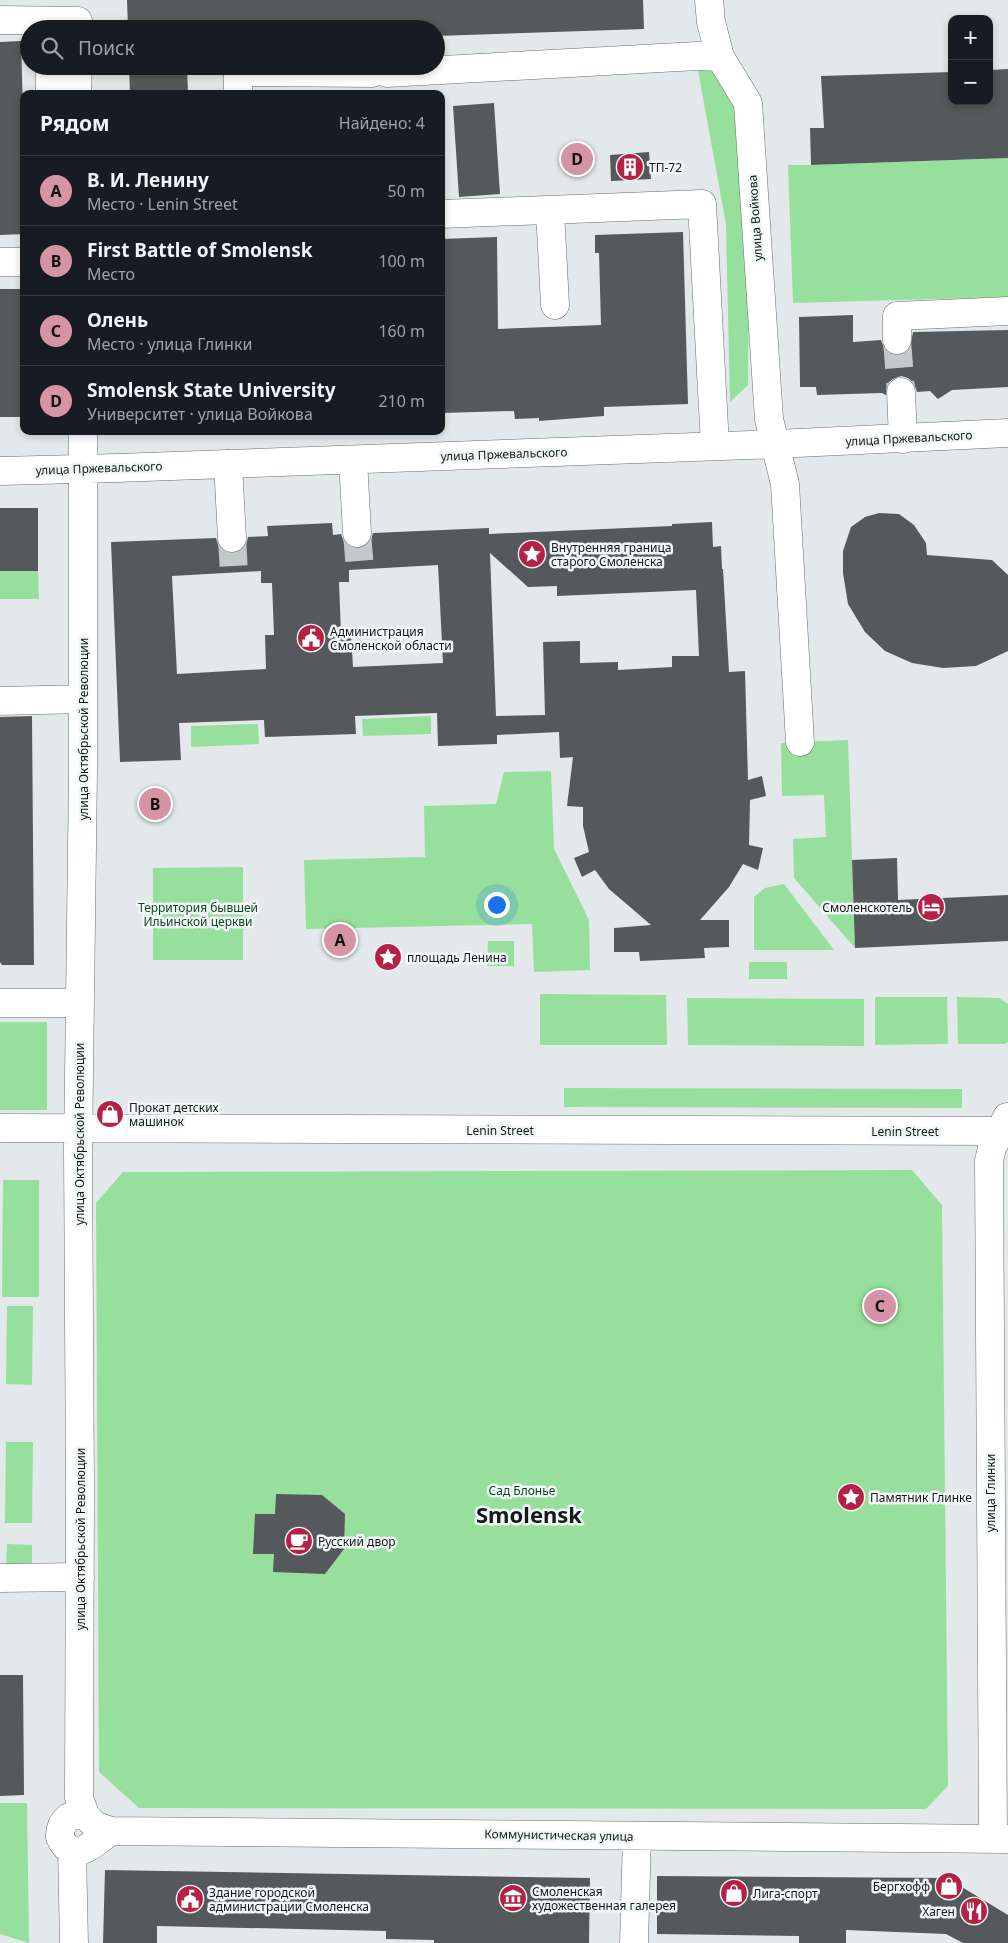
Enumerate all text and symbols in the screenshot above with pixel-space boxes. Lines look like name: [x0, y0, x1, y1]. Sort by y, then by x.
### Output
map controls: [948, 15, 993, 105]
button: +: [948, 15, 993, 60]
search box: [20, 20, 445, 75]
icon: search: [38, 34, 66, 62]
text: Поиск: [78, 35, 134, 61]
button: −: [948, 60, 993, 105]
text: Рядом: [40, 109, 110, 137]
text: Найдено: 4: [339, 112, 425, 134]
pin: D: [561, 140, 593, 178]
building icon: ТП-72: [615, 152, 645, 182]
place label: ТП-72: [649, 159, 682, 176]
text: В. И. Ленину: [87, 167, 209, 193]
street label: улица Войкова: [744, 174, 766, 262]
text: A: [50, 180, 62, 202]
text: 50 m: [388, 180, 425, 202]
text: Место · Lenin Street: [87, 193, 238, 215]
text: First Battle of Smolensk: [87, 237, 313, 263]
text: B: [51, 250, 61, 272]
text: 100 m: [378, 250, 425, 272]
text: Место: [87, 263, 135, 285]
text: Олень: [87, 307, 148, 333]
text: C: [51, 320, 61, 342]
text: 160 m: [378, 320, 425, 342]
text: Место · улица Глинки: [87, 333, 252, 355]
text: Smolensk State University: [87, 377, 336, 403]
text: D: [50, 390, 62, 412]
text: 210 m: [378, 390, 425, 412]
text: Университет · улица Войкова: [87, 403, 313, 425]
street label: улица Пржевальского: [845, 426, 973, 450]
street label: улица Пржевальского: [440, 443, 568, 465]
street label: улица Пржевальского: [35, 457, 163, 479]
place icon: Внутренняя граница старого Смоленска: [517, 539, 547, 569]
place label: Внутренняя граница старого Смоленска: [551, 539, 672, 570]
public building icon: Администрация Смоленской области: [296, 623, 326, 653]
place label: Администрация Смоленской области: [330, 623, 452, 654]
street label: улица Октябрьской Революции: [75, 638, 92, 820]
pin: B: [139, 785, 171, 823]
your location: [484, 892, 510, 918]
hotel icon: Смоленскотель: [916, 892, 946, 922]
park label: Территория бывшей Ильинской церкви: [138, 899, 258, 930]
place label: Смоленскотель: [822, 899, 912, 916]
pin: A: [324, 921, 356, 959]
place icon: площадь Ленина: [373, 942, 403, 972]
place label: площадь Ленина: [407, 949, 507, 966]
street label: улица Октябрьской Революции: [71, 1043, 88, 1225]
shop icon: Прокат детских машинок: [95, 1099, 125, 1129]
place label: Прокат детских машинок: [129, 1099, 220, 1130]
street label: Lenin Street: [466, 1122, 534, 1139]
street label: Lenin Street: [871, 1123, 939, 1140]
pin: C: [864, 1287, 896, 1325]
street label: улица Октябрьской Революции: [72, 1448, 89, 1630]
street label: улица Глинки: [982, 1454, 999, 1532]
park label: Сад Блонье: [489, 1482, 556, 1499]
place icon: Памятник Глинке: [836, 1482, 866, 1512]
place label: Памятник Глинке: [870, 1489, 972, 1506]
district label: Smolensk: [476, 1499, 582, 1529]
cafe icon: Русский двор: [284, 1526, 314, 1556]
place label: Русский двор: [318, 1533, 396, 1550]
street label: Коммунистическая улица: [484, 1825, 634, 1845]
shop icon: Бергхофф: [934, 1871, 964, 1901]
shop icon: Лига-спорт: [719, 1878, 749, 1908]
place label: Бергхофф: [873, 1878, 930, 1895]
museum icon: Смоленская художественная галерея: [498, 1883, 528, 1913]
place label: Смоленская художественная галерея: [532, 1883, 676, 1914]
public building icon: Здание городской администрации Смоленска: [175, 1884, 205, 1914]
place label: Здание городской администрации Смоленска: [209, 1884, 369, 1915]
place label: Лига-спорт: [753, 1885, 818, 1902]
restaurant icon: Хаген: [959, 1896, 989, 1926]
place label: Хаген: [922, 1903, 955, 1920]

